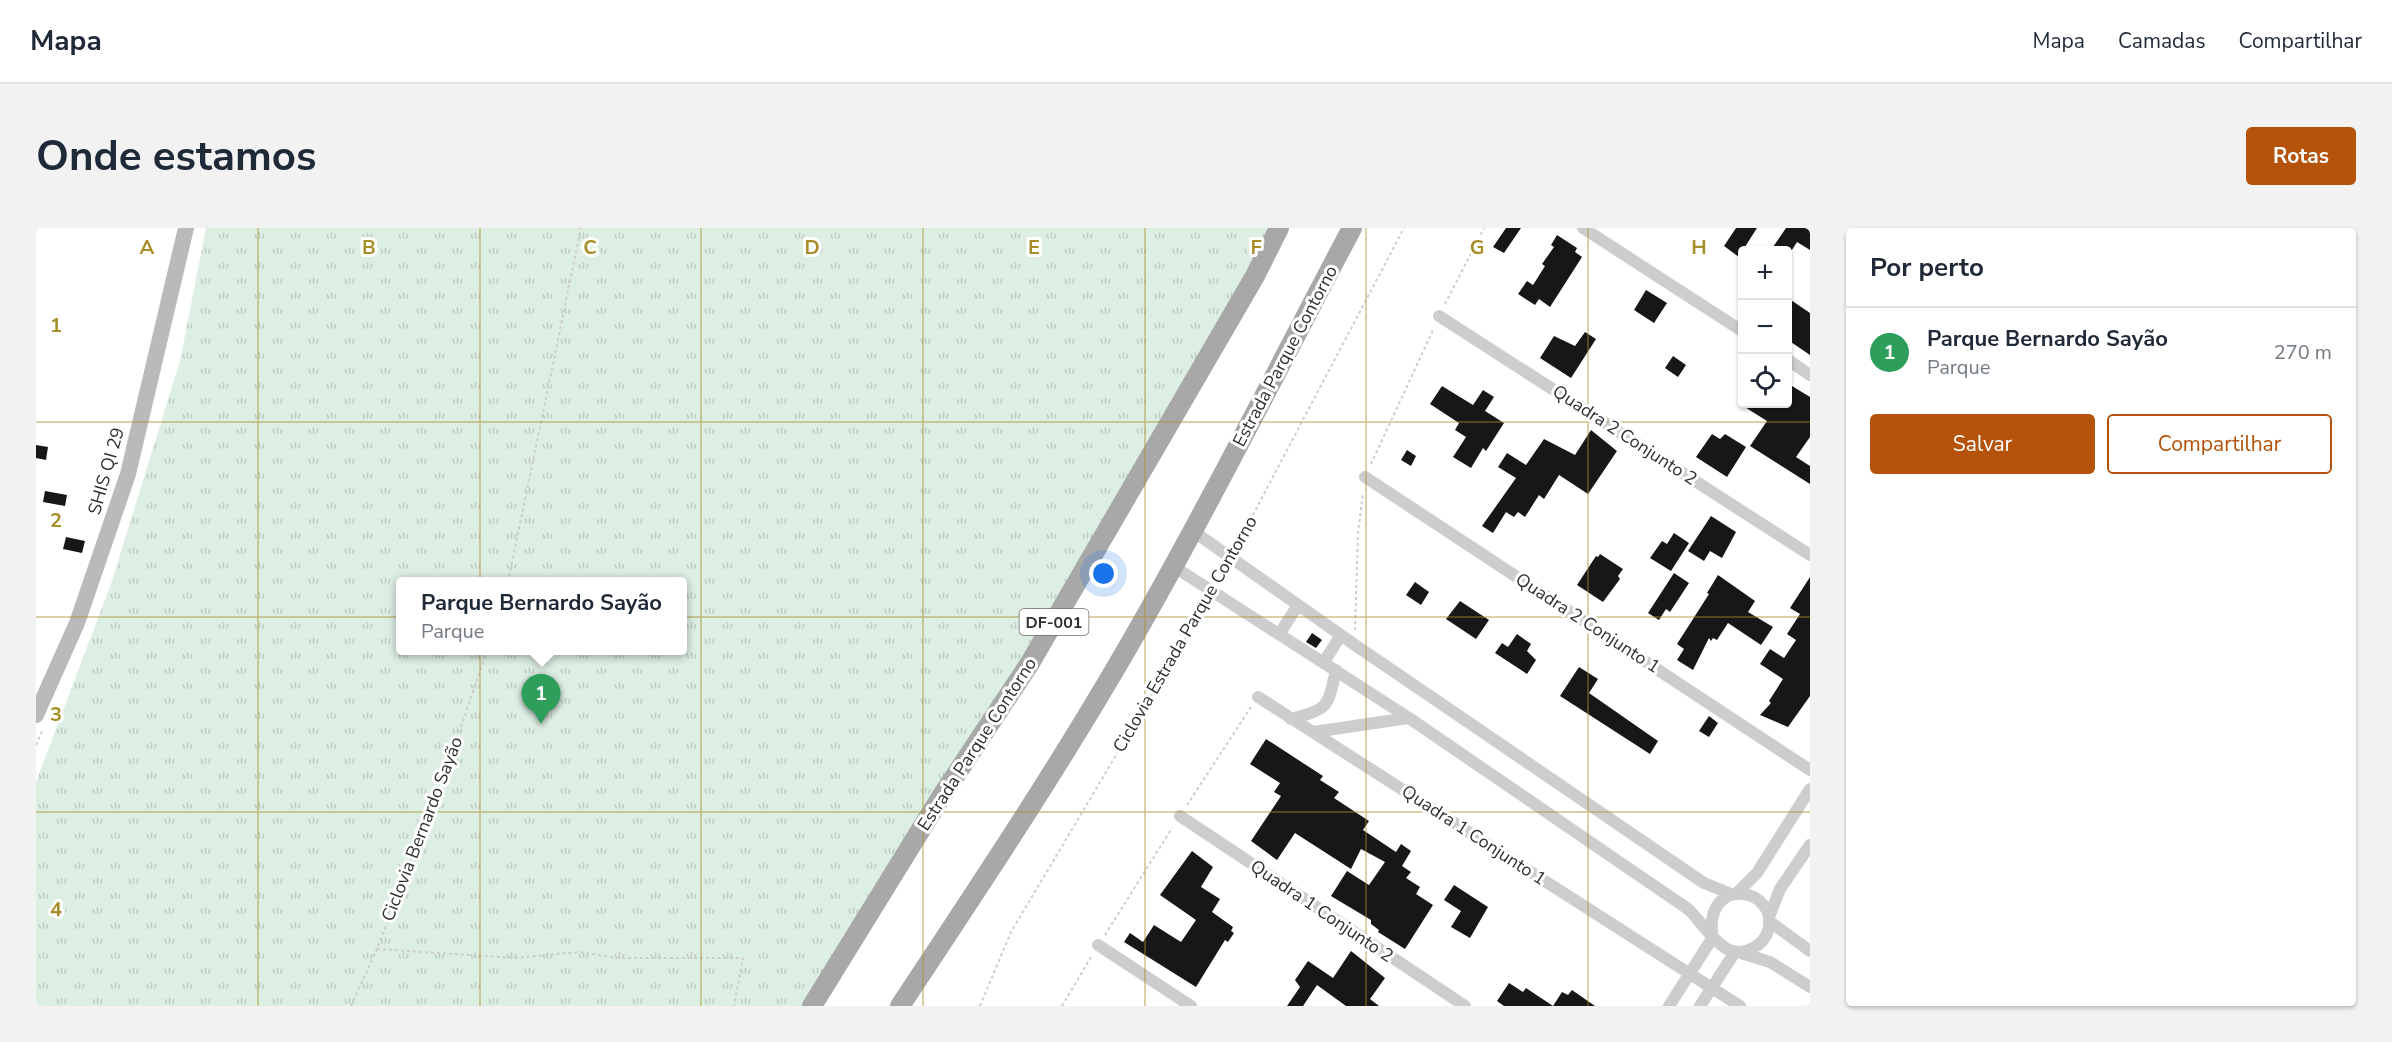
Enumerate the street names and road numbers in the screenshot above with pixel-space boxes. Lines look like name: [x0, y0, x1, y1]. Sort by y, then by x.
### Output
street label: Estrada Parque Contorno: [1227, 261, 1343, 451]
street label: Quadra 2 Conjunto 2: [1548, 379, 1702, 491]
street label: SHIS QI 29: [82, 425, 130, 517]
street label: Ciclovia Estrada Parque Contorno: [1107, 511, 1263, 757]
street label: Quadra 2 Conjunto 1: [1511, 567, 1665, 679]
road number: DF-001: [1020, 609, 1088, 635]
street label: Estrada Parque Contorno: [912, 653, 1042, 835]
street label: Ciclovia Bernardo Sayão: [376, 733, 468, 925]
street label: Quadra 1 Conjunto 1: [1397, 779, 1551, 891]
street label: Quadra 1 Conjunto 2: [1246, 854, 1398, 968]

